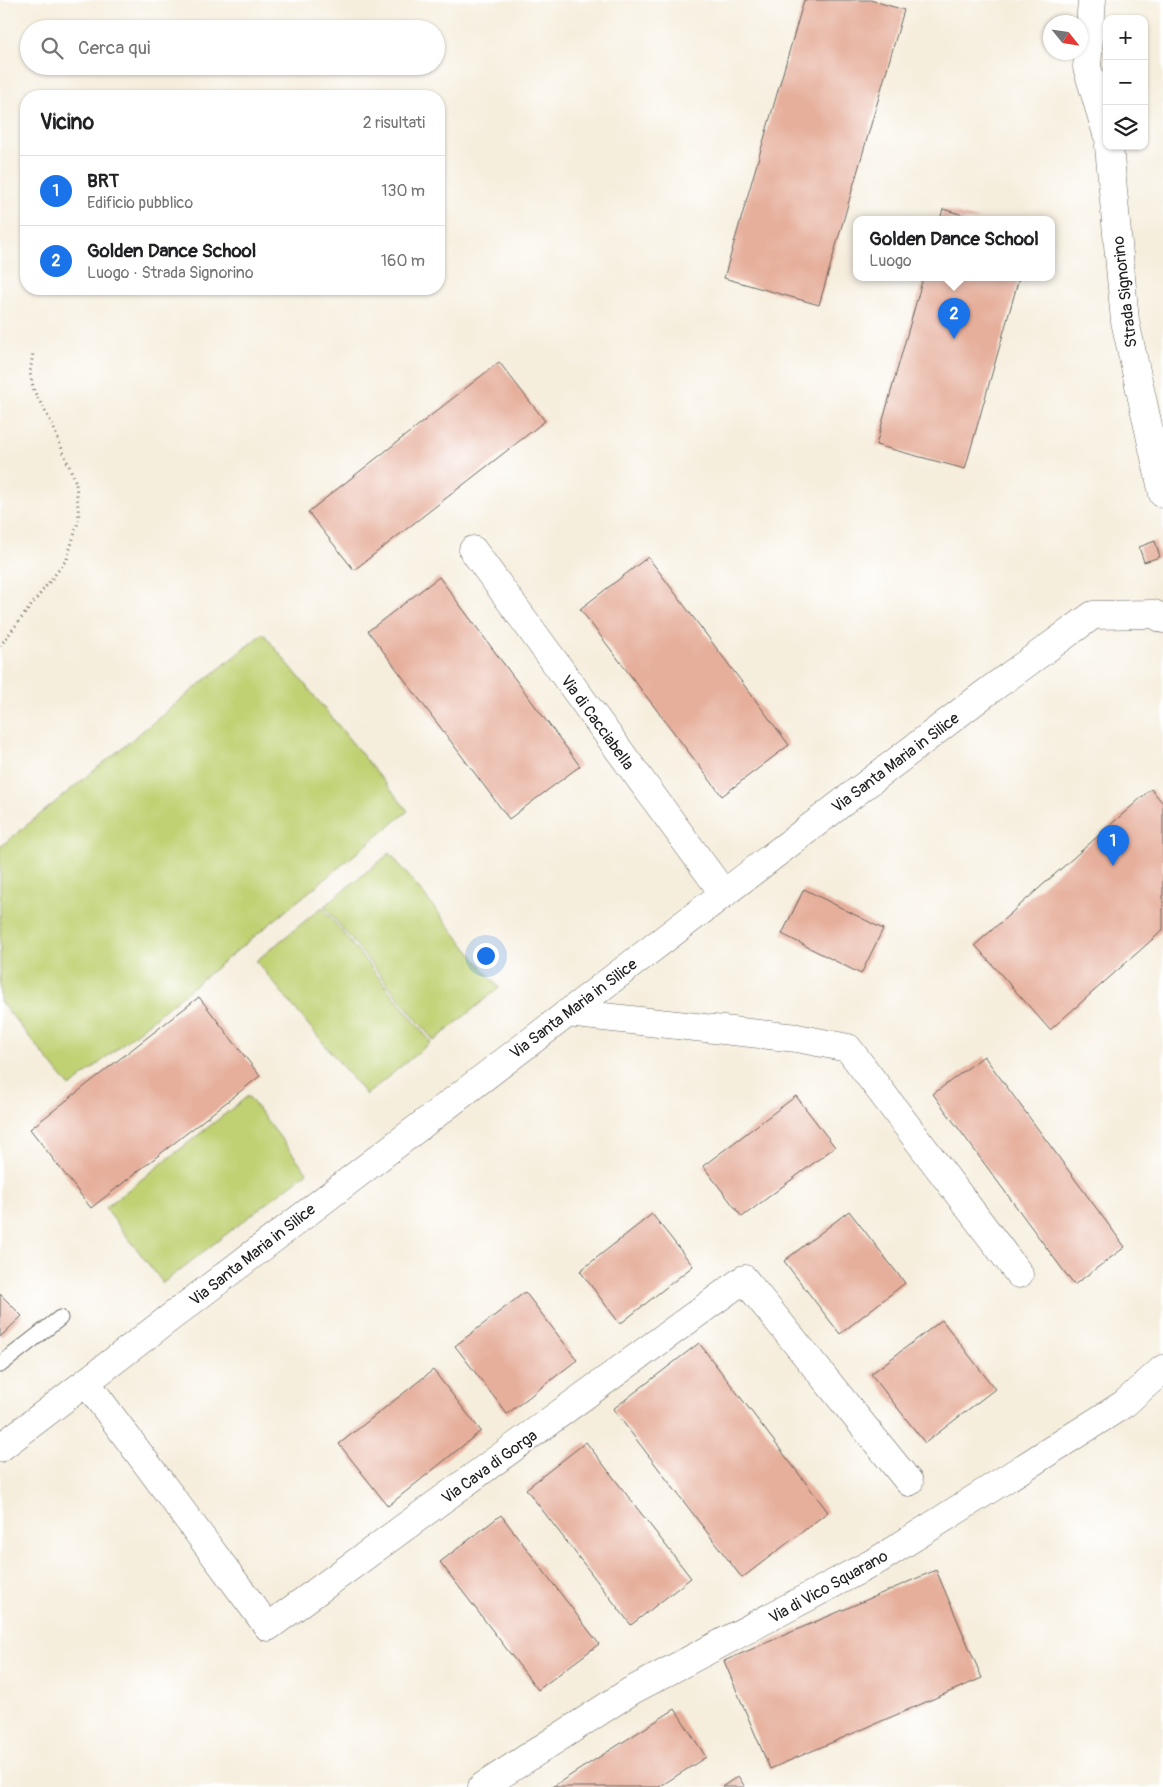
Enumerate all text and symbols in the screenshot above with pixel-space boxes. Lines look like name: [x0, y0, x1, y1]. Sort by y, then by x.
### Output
north arrow: [1043, 15, 1088, 60]
map controls: [1103, 15, 1148, 150]
button: +: [1103, 15, 1148, 60]
search box: [20, 20, 445, 75]
icon: search: [38, 34, 66, 62]
text: Cerca qui: [78, 36, 150, 60]
button: −: [1103, 60, 1148, 105]
button: layers: [1103, 105, 1148, 150]
text: Vicino: [40, 109, 94, 136]
text: 2 risultati: [363, 113, 425, 133]
text: BRT: [87, 169, 119, 193]
text: 1: [53, 181, 59, 201]
text: 130 m: [381, 181, 425, 201]
text: Edificio pubblico: [87, 193, 193, 213]
popup: [853, 216, 1055, 281]
text: Golden Dance School: [869, 227, 1039, 251]
street label: Strada Signorino: [1108, 235, 1142, 349]
text: Golden Dance School: [87, 239, 256, 263]
text: 2: [52, 251, 60, 271]
text: 160 m: [381, 251, 425, 271]
text: Luogo: [869, 251, 912, 271]
text: Luogo · Strada Signorino: [87, 263, 254, 283]
pin: 2: [938, 298, 970, 339]
street label: Via di Cacciabella: [556, 671, 638, 774]
street label: Via Santa Maria in Silice: [828, 708, 963, 817]
pin: 1: [1097, 825, 1129, 866]
your location: [473, 943, 499, 969]
street label: Via Santa Maria in Silice: [506, 954, 641, 1063]
street label: Via Santa Maria in Silice: [186, 1199, 320, 1310]
street label: Via Cava di Gorga: [438, 1425, 541, 1508]
street label: Via di Vico Squarano: [765, 1546, 892, 1628]

